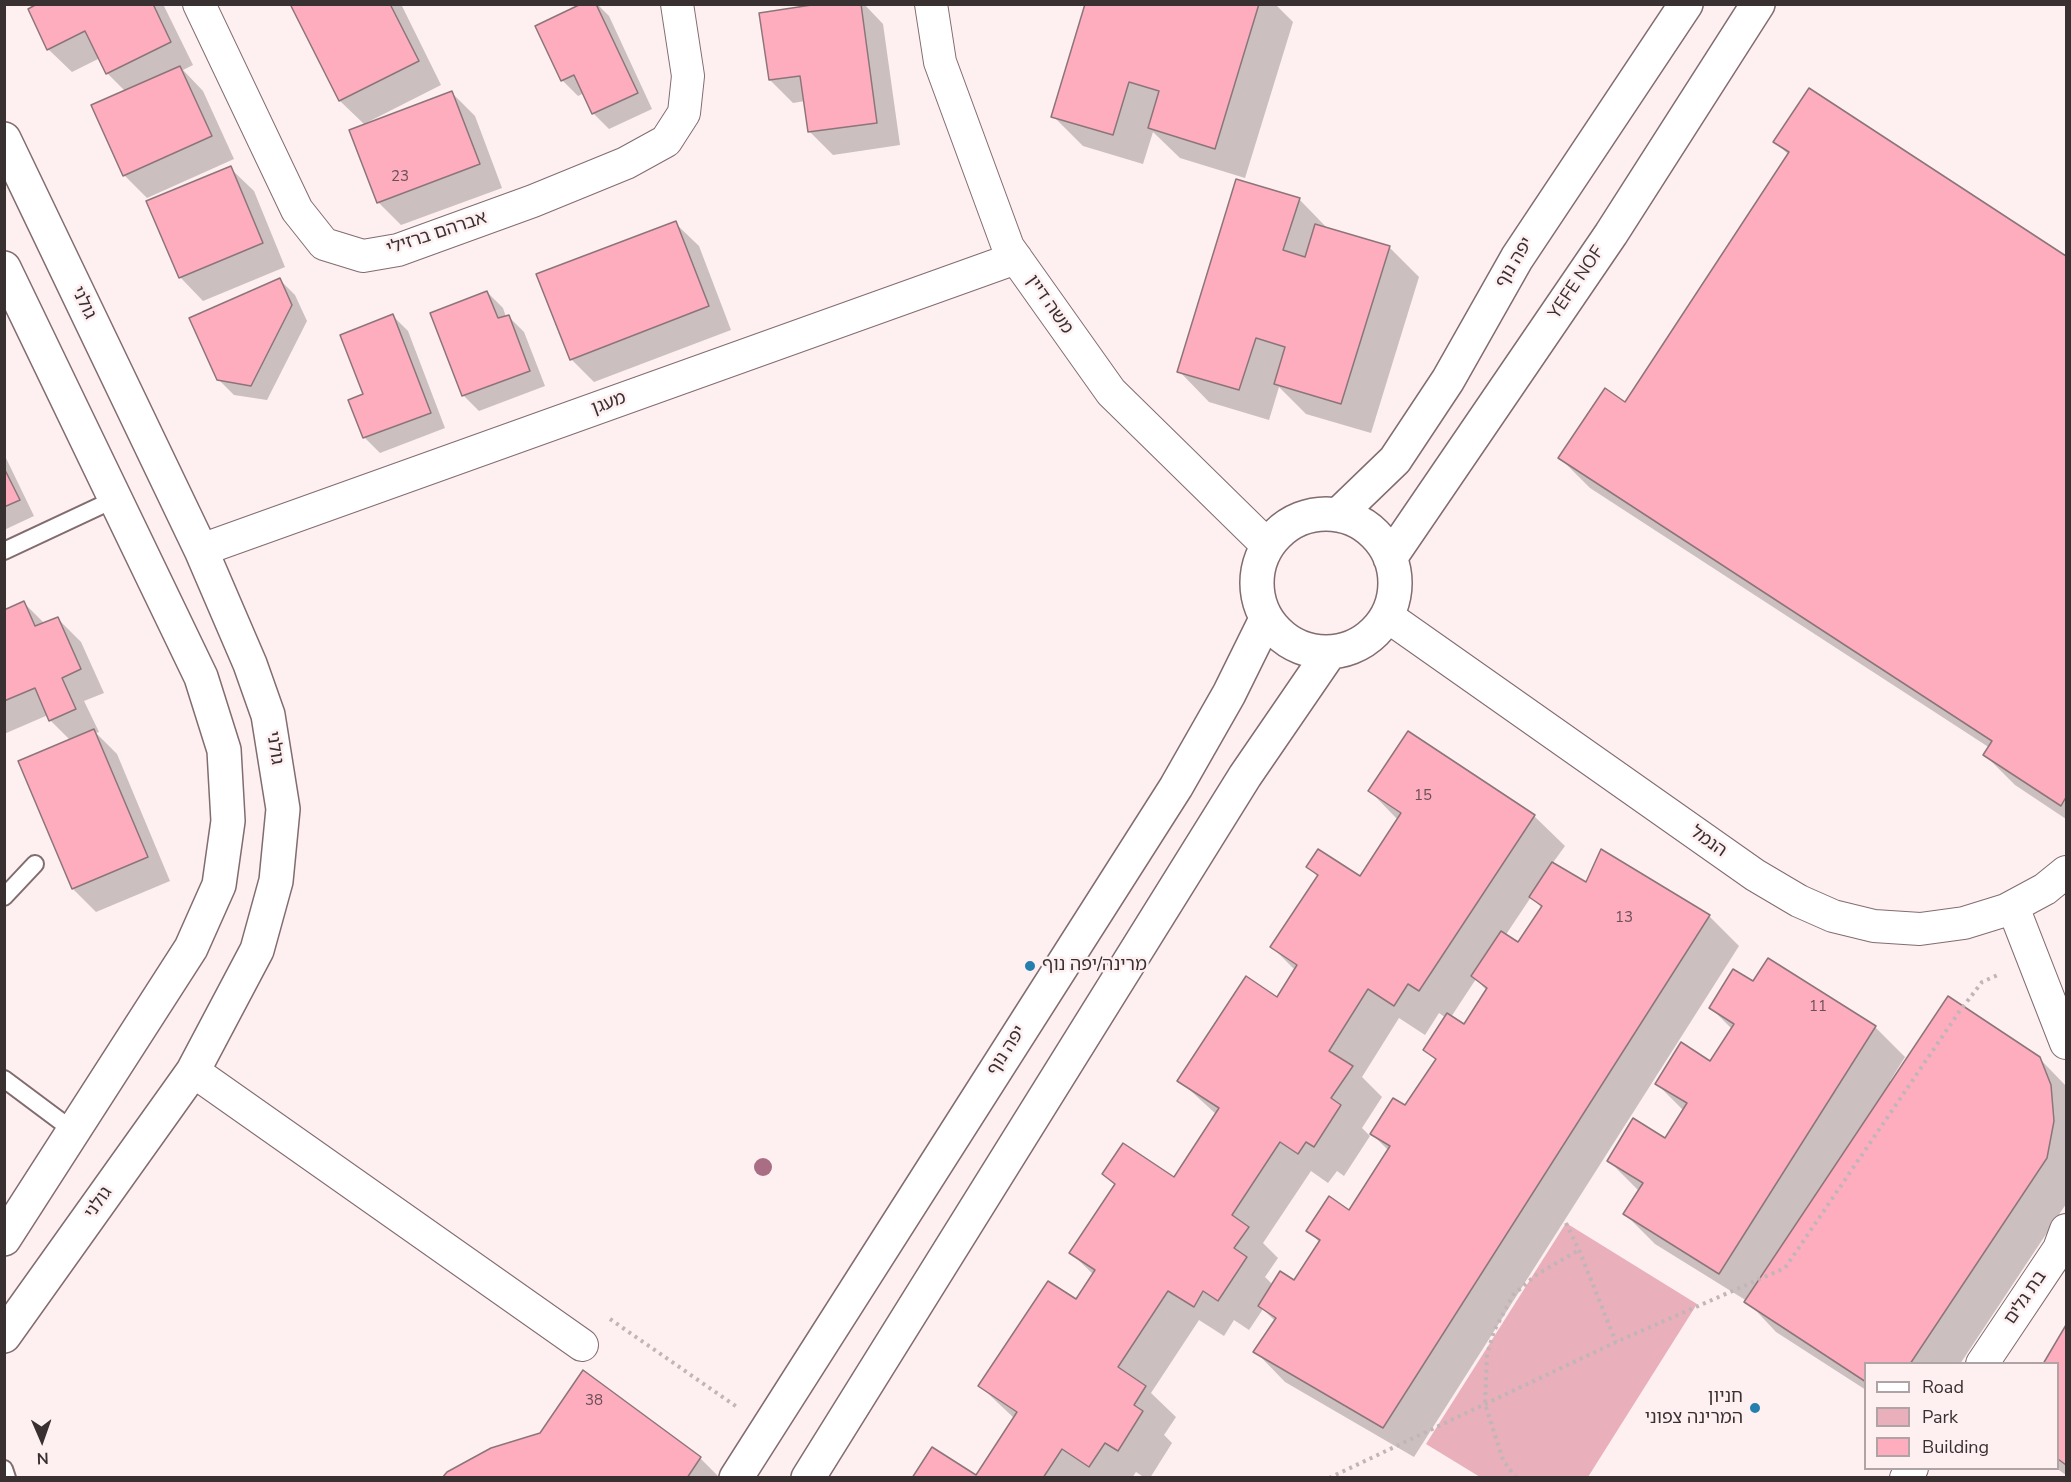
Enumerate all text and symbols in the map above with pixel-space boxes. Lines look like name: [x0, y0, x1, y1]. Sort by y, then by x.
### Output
house number: 23: [391, 168, 409, 186]
street label: אברהם ברזילי: [384, 208, 490, 260]
street label: יפה נוף: [1492, 234, 1538, 292]
street label: YEFE NOF: [1545, 242, 1609, 324]
street label: משה דיין: [1021, 271, 1077, 339]
street label: גולני: [66, 283, 100, 323]
street label: מעגן: [589, 388, 629, 420]
street label: גולני: [261, 730, 287, 766]
house number: 15: [1414, 787, 1432, 805]
street label: הנמל: [1686, 822, 1730, 862]
house number: 13: [1615, 909, 1633, 927]
place label: מרינה/יפה נוף: [1042, 955, 1147, 977]
marker: מרינה/יפה נוף: [1023, 959, 1037, 973]
house number: 11: [1809, 998, 1827, 1016]
street label: יפה נוף: [983, 1022, 1031, 1080]
street label: גולני: [81, 1183, 117, 1223]
street label: בת גלים: [2000, 1267, 2052, 1329]
legend: [1864, 1362, 2059, 1470]
text: Road: [1922, 1375, 1964, 1399]
place label: חניון המרינה צפוני: [1645, 1387, 1743, 1430]
house number: 38: [585, 1392, 603, 1410]
marker: חניון המרינה צפוני: [1748, 1401, 1762, 1415]
text: Park: [1922, 1405, 1958, 1429]
north arrow: [12, 1410, 72, 1470]
text: Building: [1922, 1435, 1989, 1459]
text: N: [36, 1447, 49, 1469]

